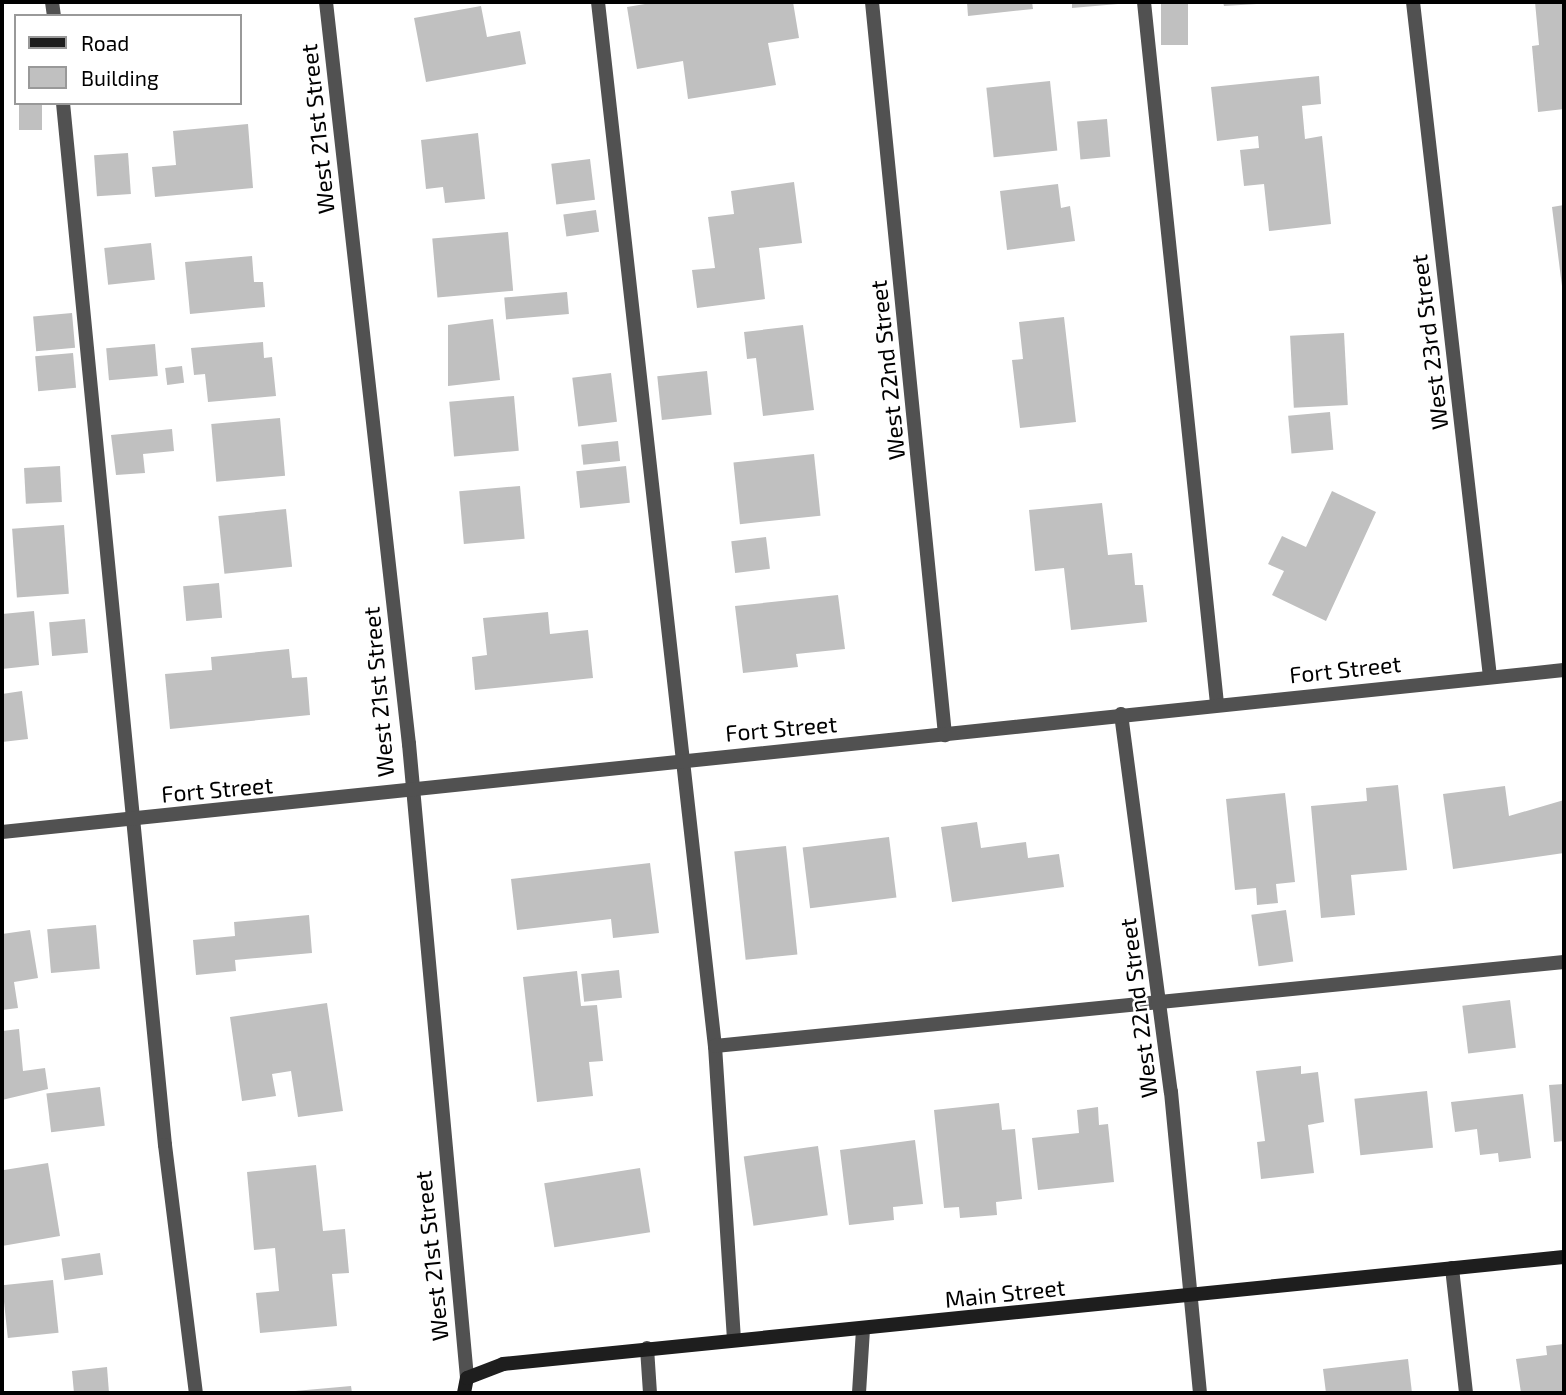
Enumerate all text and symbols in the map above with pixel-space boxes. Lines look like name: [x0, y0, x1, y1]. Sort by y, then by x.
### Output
legend: [14, 14, 242, 105]
text: Road: [81, 30, 129, 55]
street label: West 21st Street: [294, 43, 340, 215]
text: Building: [81, 65, 159, 90]
street label: West 23rd Street: [1405, 253, 1453, 431]
street label: West 22nd Street: [864, 279, 910, 461]
street label: West 21st Street: [357, 606, 399, 778]
street label: Fort Street: [1288, 649, 1402, 689]
street label: Fort Street: [724, 709, 838, 747]
street label: Fort Street: [160, 770, 274, 808]
street label: West 22nd Street: [1113, 917, 1163, 1099]
street label: West 21st Street: [408, 1170, 454, 1342]
street label: Main Street: [943, 1273, 1067, 1313]

